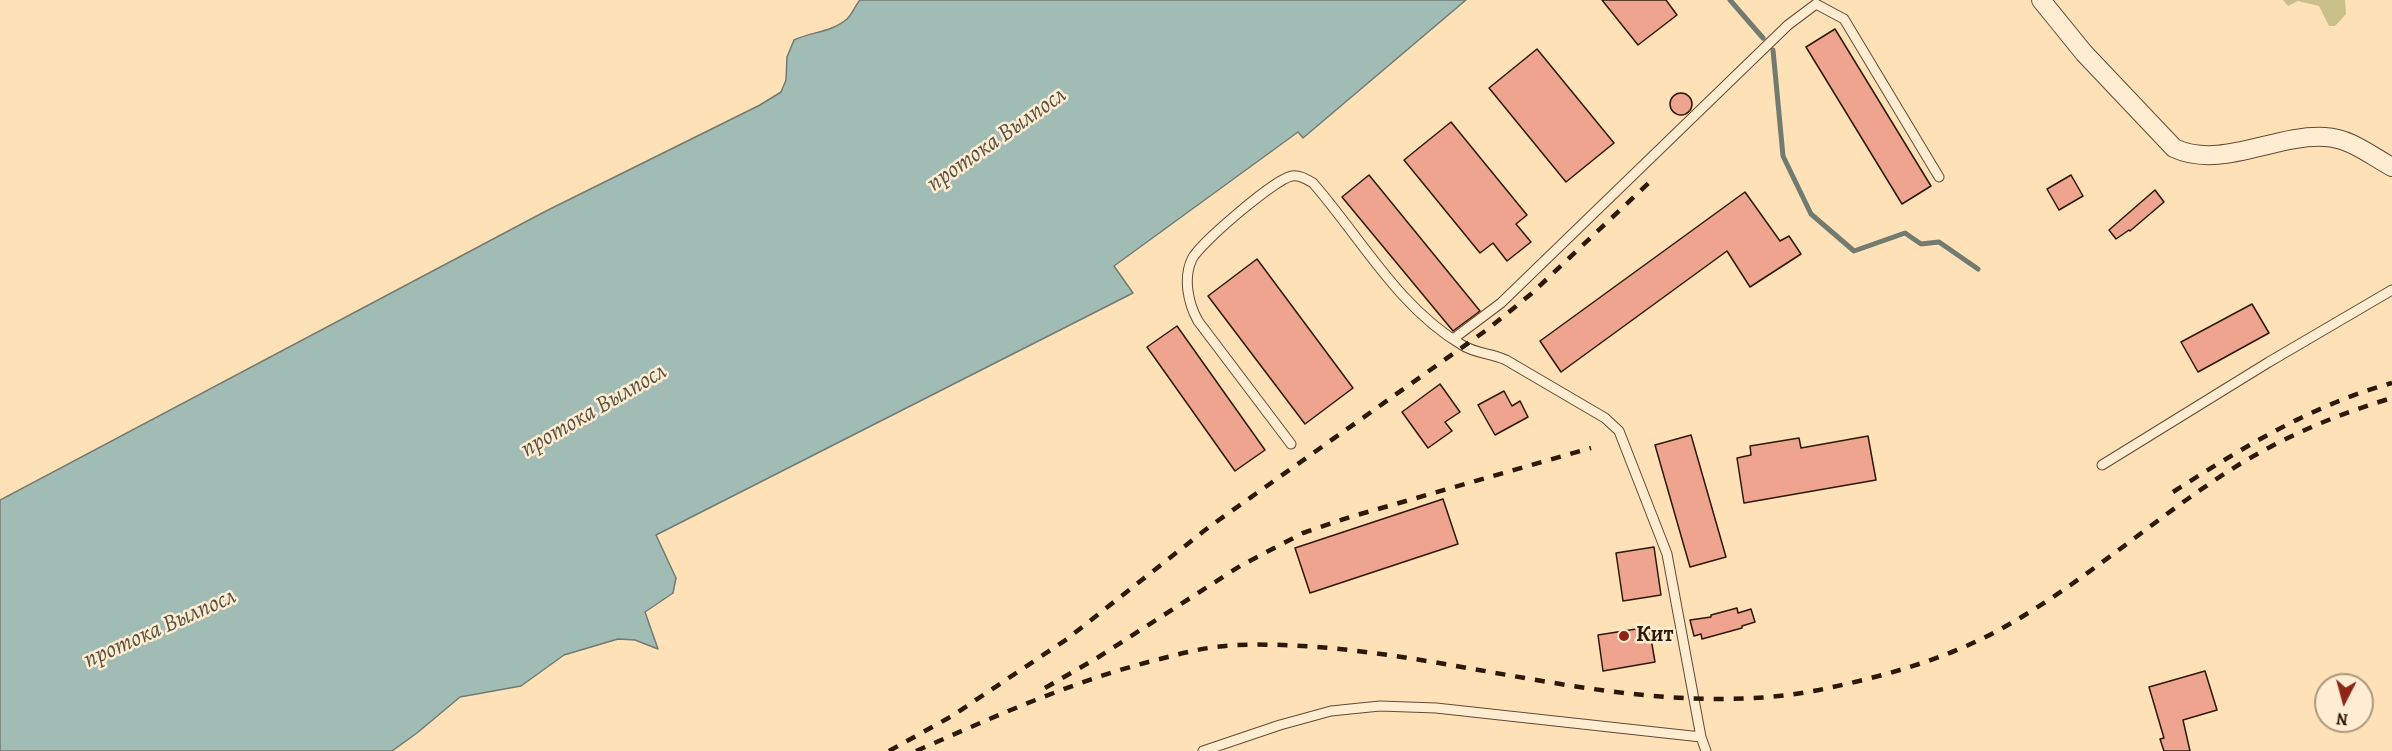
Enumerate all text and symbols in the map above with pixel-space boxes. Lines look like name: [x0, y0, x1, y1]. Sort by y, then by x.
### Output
water label: протока Вылпосл: [922, 81, 1072, 199]
water label: протока Вылпосл: [516, 358, 672, 464]
water label: протока Вылпосл: [80, 583, 240, 675]
place label: Кит: [1636, 623, 1674, 649]
marker: Кит: [1617, 629, 1631, 643]
north arrow: [2314, 673, 2374, 733]
text: N: [2335, 707, 2349, 730]

